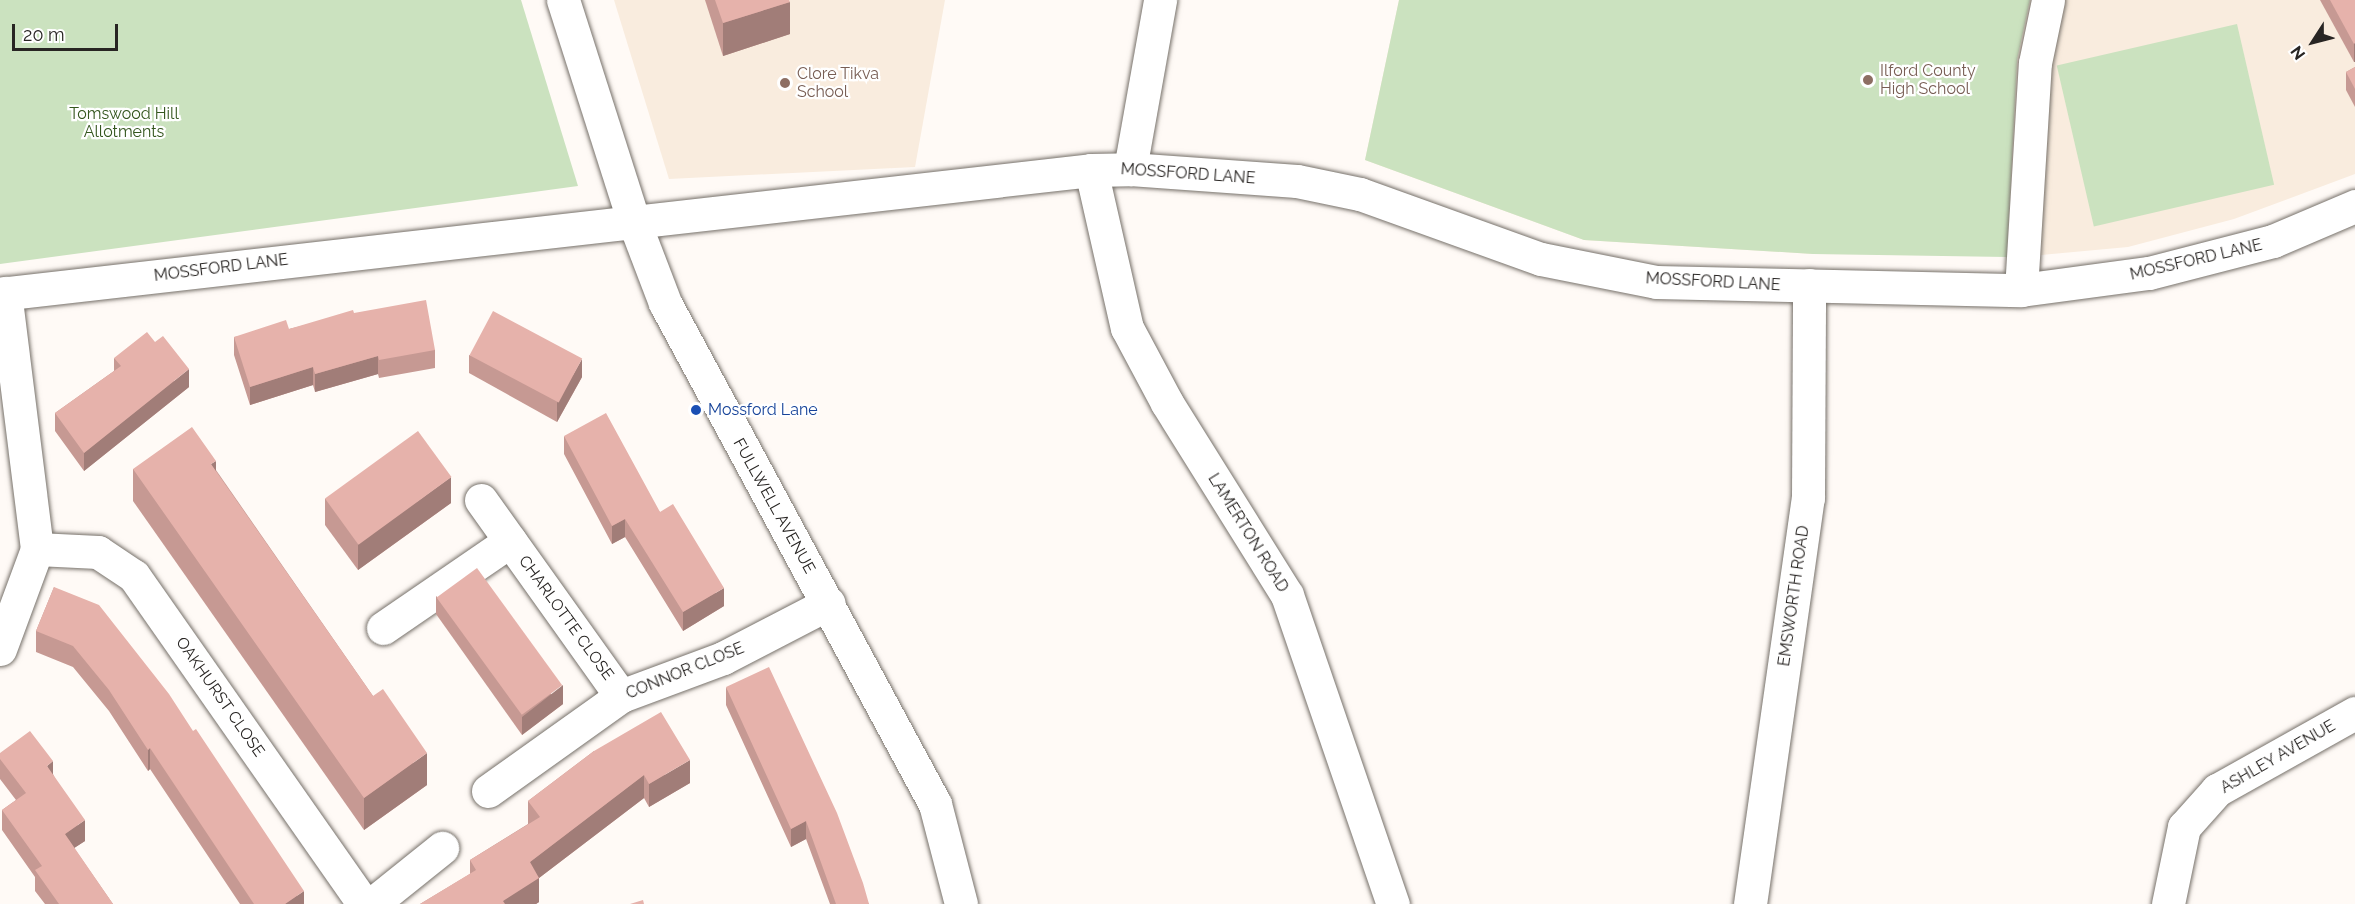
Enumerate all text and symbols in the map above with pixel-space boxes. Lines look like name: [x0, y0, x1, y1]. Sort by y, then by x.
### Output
scale bar: [15, 12, 122, 50]
north arrow: [2283, 12, 2343, 72]
text: 20 m: [23, 24, 65, 45]
text: N: [2287, 42, 2309, 63]
place label: Ilford County High School: [1880, 61, 1976, 99]
place label: Clore Tikva School: [797, 64, 879, 102]
marker: Ilford County High School: [1861, 73, 1875, 87]
marker: Clore Tikva School: [778, 76, 792, 90]
park label: Tomswood Hill Allotments: [69, 104, 179, 142]
street label: MOSSFORD LANE: [1120, 160, 1256, 188]
street label: MOSSFORD LANE: [2128, 235, 2264, 285]
street label: MOSSFORD LANE: [153, 250, 289, 286]
street label: MOSSFORD LANE: [1645, 269, 1781, 295]
place label: Mossford Lane: [708, 400, 818, 420]
marker: Mossford Lane: [689, 403, 703, 417]
street label: FULLWELL AVENUE: [729, 435, 819, 577]
street label: LAMERTON ROAD: [1204, 470, 1292, 596]
street label: EMSWORTH ROAD: [1775, 524, 1813, 668]
street label: CHARLOTTE CLOSE: [514, 552, 618, 684]
street label: OAKHURST CLOSE: [171, 633, 269, 761]
street label: CONNOR CLOSE: [623, 639, 747, 703]
street label: ASHLEY AVENUE: [2217, 716, 2339, 798]

